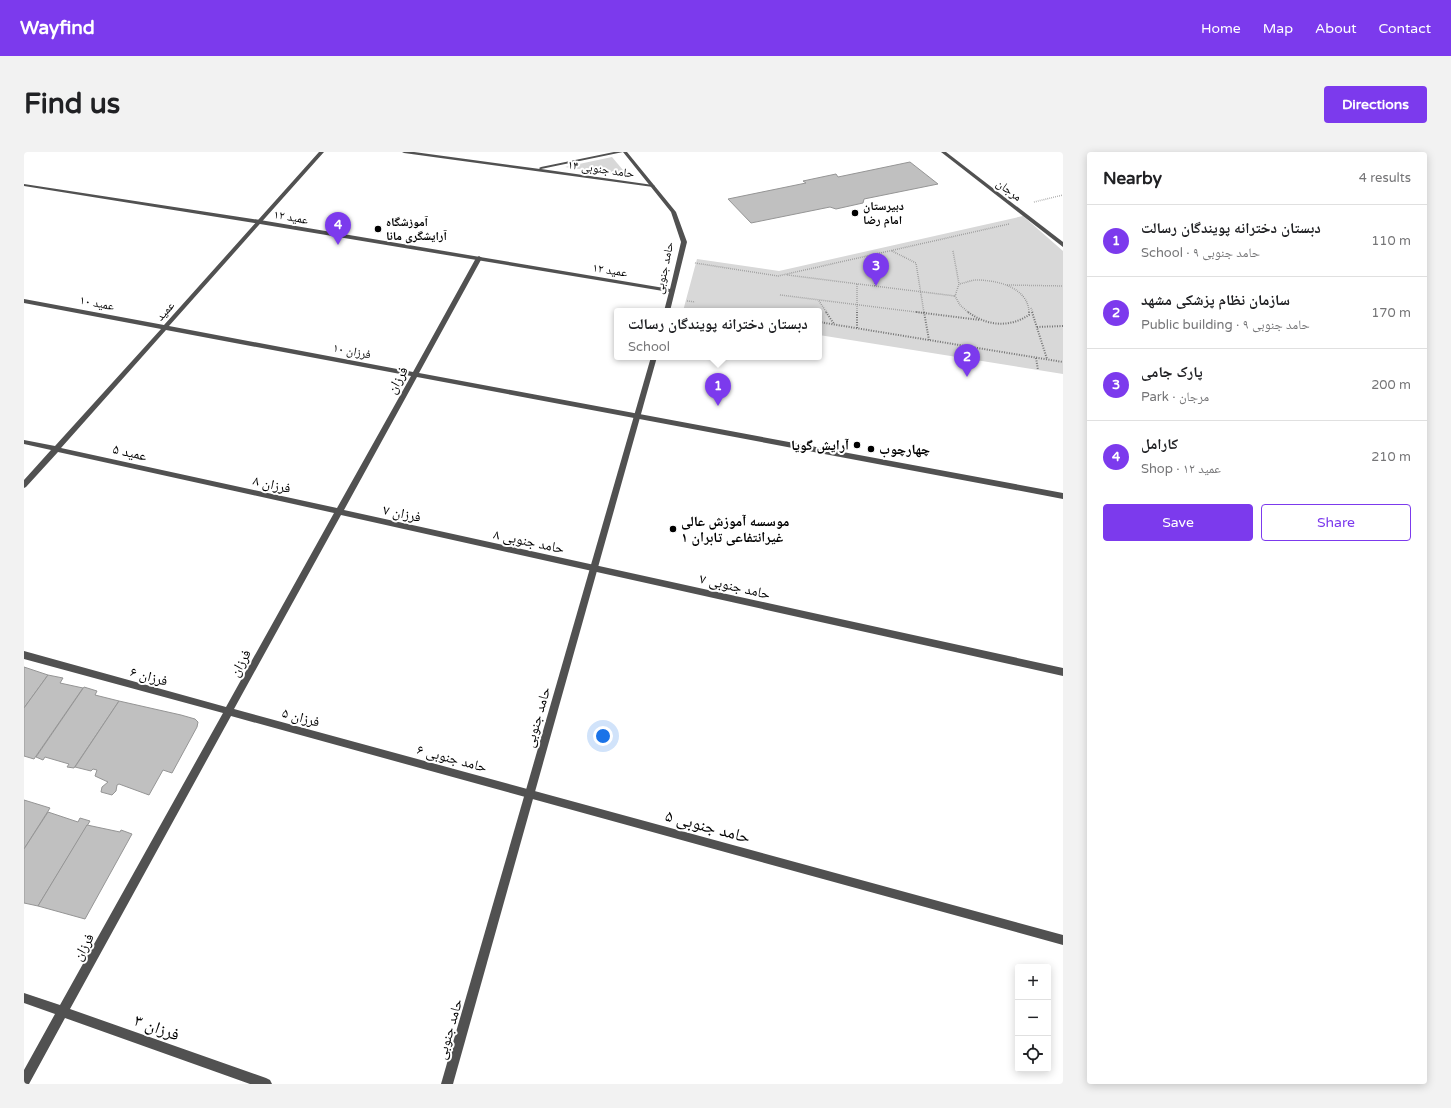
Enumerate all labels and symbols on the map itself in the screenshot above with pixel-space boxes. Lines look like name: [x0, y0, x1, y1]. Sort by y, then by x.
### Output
street label: حامد جنوبی ۱۴: [567, 157, 636, 181]
street label: مرجان: [994, 176, 1024, 204]
place label: دبیرستان امام رضا: [863, 199, 904, 228]
street label: عمید ۱۲: [273, 207, 309, 227]
marker: دبیرستان امام رضا: [850, 208, 860, 218]
pin: 4: [325, 212, 351, 245]
place label: آموزشگاه آرایشگری مانا: [386, 215, 447, 244]
marker: آموزشگاه آرایشگری مانا: [373, 224, 383, 234]
street label: حامد جنوبی: [652, 240, 677, 296]
pin: 3: [863, 253, 889, 286]
street label: عمید ۱۲: [592, 260, 628, 280]
street label: عمید ۱۰: [78, 293, 115, 313]
street label: عمید: [153, 299, 177, 324]
street label: فرزان ۱۰: [332, 340, 372, 362]
pin: 2: [954, 344, 980, 377]
street label: فرزان: [383, 364, 412, 397]
pin: 1: [705, 373, 731, 406]
place label: آرایش گویا: [791, 437, 849, 454]
street label: عمید ۵: [111, 440, 149, 465]
marker: آرایش گویا: [852, 440, 862, 450]
place label: چهارچوب: [879, 441, 930, 458]
marker: چهارچوب: [866, 444, 876, 454]
street label: فرزان ۸: [251, 472, 293, 497]
street label: فرزان ۷: [381, 501, 423, 526]
place label: موسسه آموزش عالی غیرانتفاعی تابران ۱: [681, 513, 789, 546]
marker: موسسه آموزش عالی غیرانتفاعی تابران ۱: [668, 524, 678, 534]
street label: حامد جنوبی ۸: [492, 526, 566, 557]
street label: حامد جنوبی ۷: [698, 570, 772, 603]
street label: فرزان: [226, 647, 255, 680]
street label: فرزان ۶: [128, 663, 170, 690]
street label: حامد جنوبی: [521, 685, 554, 749]
street label: فرزان ۵: [280, 704, 322, 731]
your location: [593, 726, 613, 746]
street label: حامد جنوبی ۶: [415, 741, 489, 776]
street label: حامد جنوبی ۵: [663, 805, 753, 848]
street label: فرزان: [69, 931, 98, 964]
street label: حامد جنوبی: [433, 997, 466, 1061]
street label: فرزان ۳: [131, 1010, 182, 1045]

